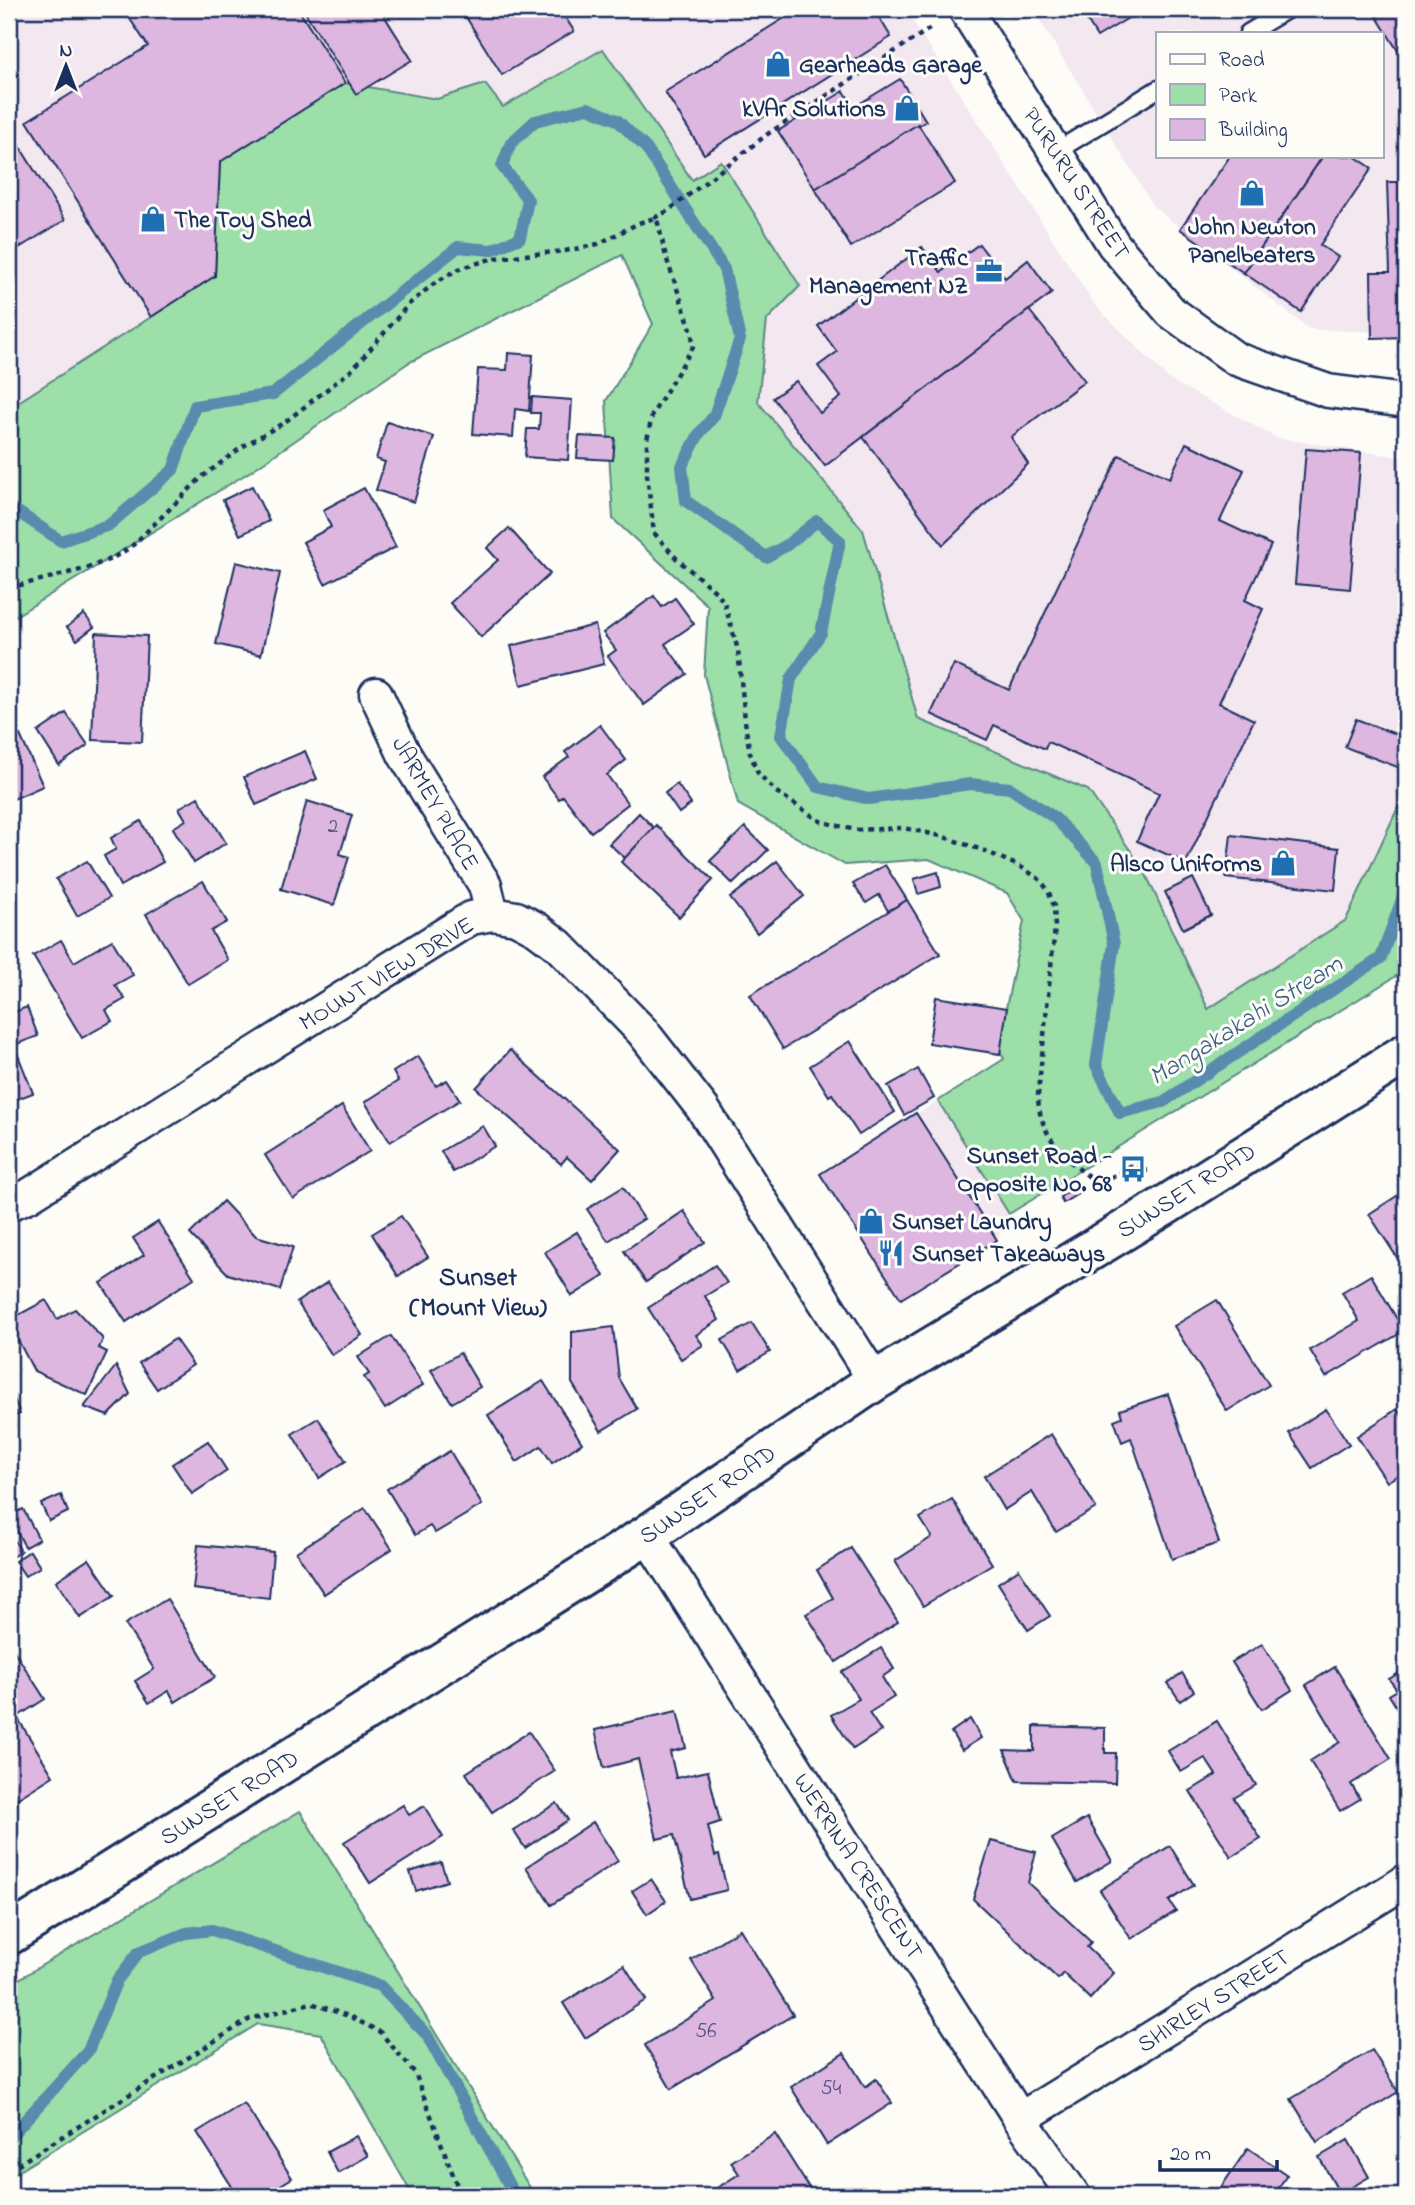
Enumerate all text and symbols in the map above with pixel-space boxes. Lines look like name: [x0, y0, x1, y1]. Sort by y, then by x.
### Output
north arrow: [32, 32, 102, 102]
legend: [1156, 32, 1384, 158]
text: N: [60, 38, 73, 65]
text: Road: [1219, 46, 1265, 76]
shop icon: Gearheads Garage: [763, 49, 793, 79]
place label: Gearheads Garage: [799, 49, 983, 85]
text: Park: [1219, 82, 1258, 112]
place label: kVAr Solutions: [742, 93, 886, 128]
shop icon: kVAr Solutions: [892, 93, 922, 123]
street label: PURURU STREET: [1012, 101, 1138, 268]
text: Building: [1218, 116, 1288, 148]
shop icon: John Newton Panelbeaters: [1237, 178, 1267, 208]
shop icon: The Toy Shed: [138, 204, 168, 234]
place label: The Toy Shed: [174, 204, 312, 240]
place label: John Newton Panelbeaters: [1188, 211, 1316, 274]
place label: Traffic Management NZ: [809, 242, 969, 306]
office icon: Traffic Management NZ: [974, 256, 1004, 286]
street label: JARMEY PLACE: [381, 731, 486, 878]
house number: 2: [328, 812, 338, 842]
place label: Alsco Uniforms: [1110, 848, 1262, 883]
shop icon: Alsco Uniforms: [1268, 848, 1298, 878]
street label: MOUNT VIEW DRIVE: [293, 909, 481, 1041]
water label: Mangakakahi Stream: [1142, 946, 1352, 1097]
street label: SUNSET ROAD: [1111, 1135, 1264, 1249]
place label: Sunset Road - Opposite No. 68: [957, 1140, 1112, 1203]
bus stop icon: Sunset Road - Opposite No. 68: [1118, 1154, 1148, 1184]
shop icon: Sunset Laundry: [856, 1206, 886, 1236]
place label: Sunset Laundry: [892, 1206, 1052, 1242]
restaurant icon: Sunset Takeaways: [876, 1238, 906, 1268]
place label: Sunset Takeaways: [912, 1238, 1105, 1274]
district label: Sunset (Mount View): [409, 1260, 547, 1328]
street label: SUNSET ROAD: [633, 1437, 784, 1555]
street label: SUNSET ROAD: [154, 1742, 307, 1856]
street label: WERRINA CRESCENT: [783, 1767, 931, 1968]
street label: SHIRLEY STREET: [1131, 1941, 1298, 2063]
house number: 56: [695, 2017, 717, 2047]
house number: 54: [821, 2074, 842, 2104]
scale bar: [1160, 2128, 1277, 2172]
text: 20 m: [1170, 2140, 1211, 2170]

